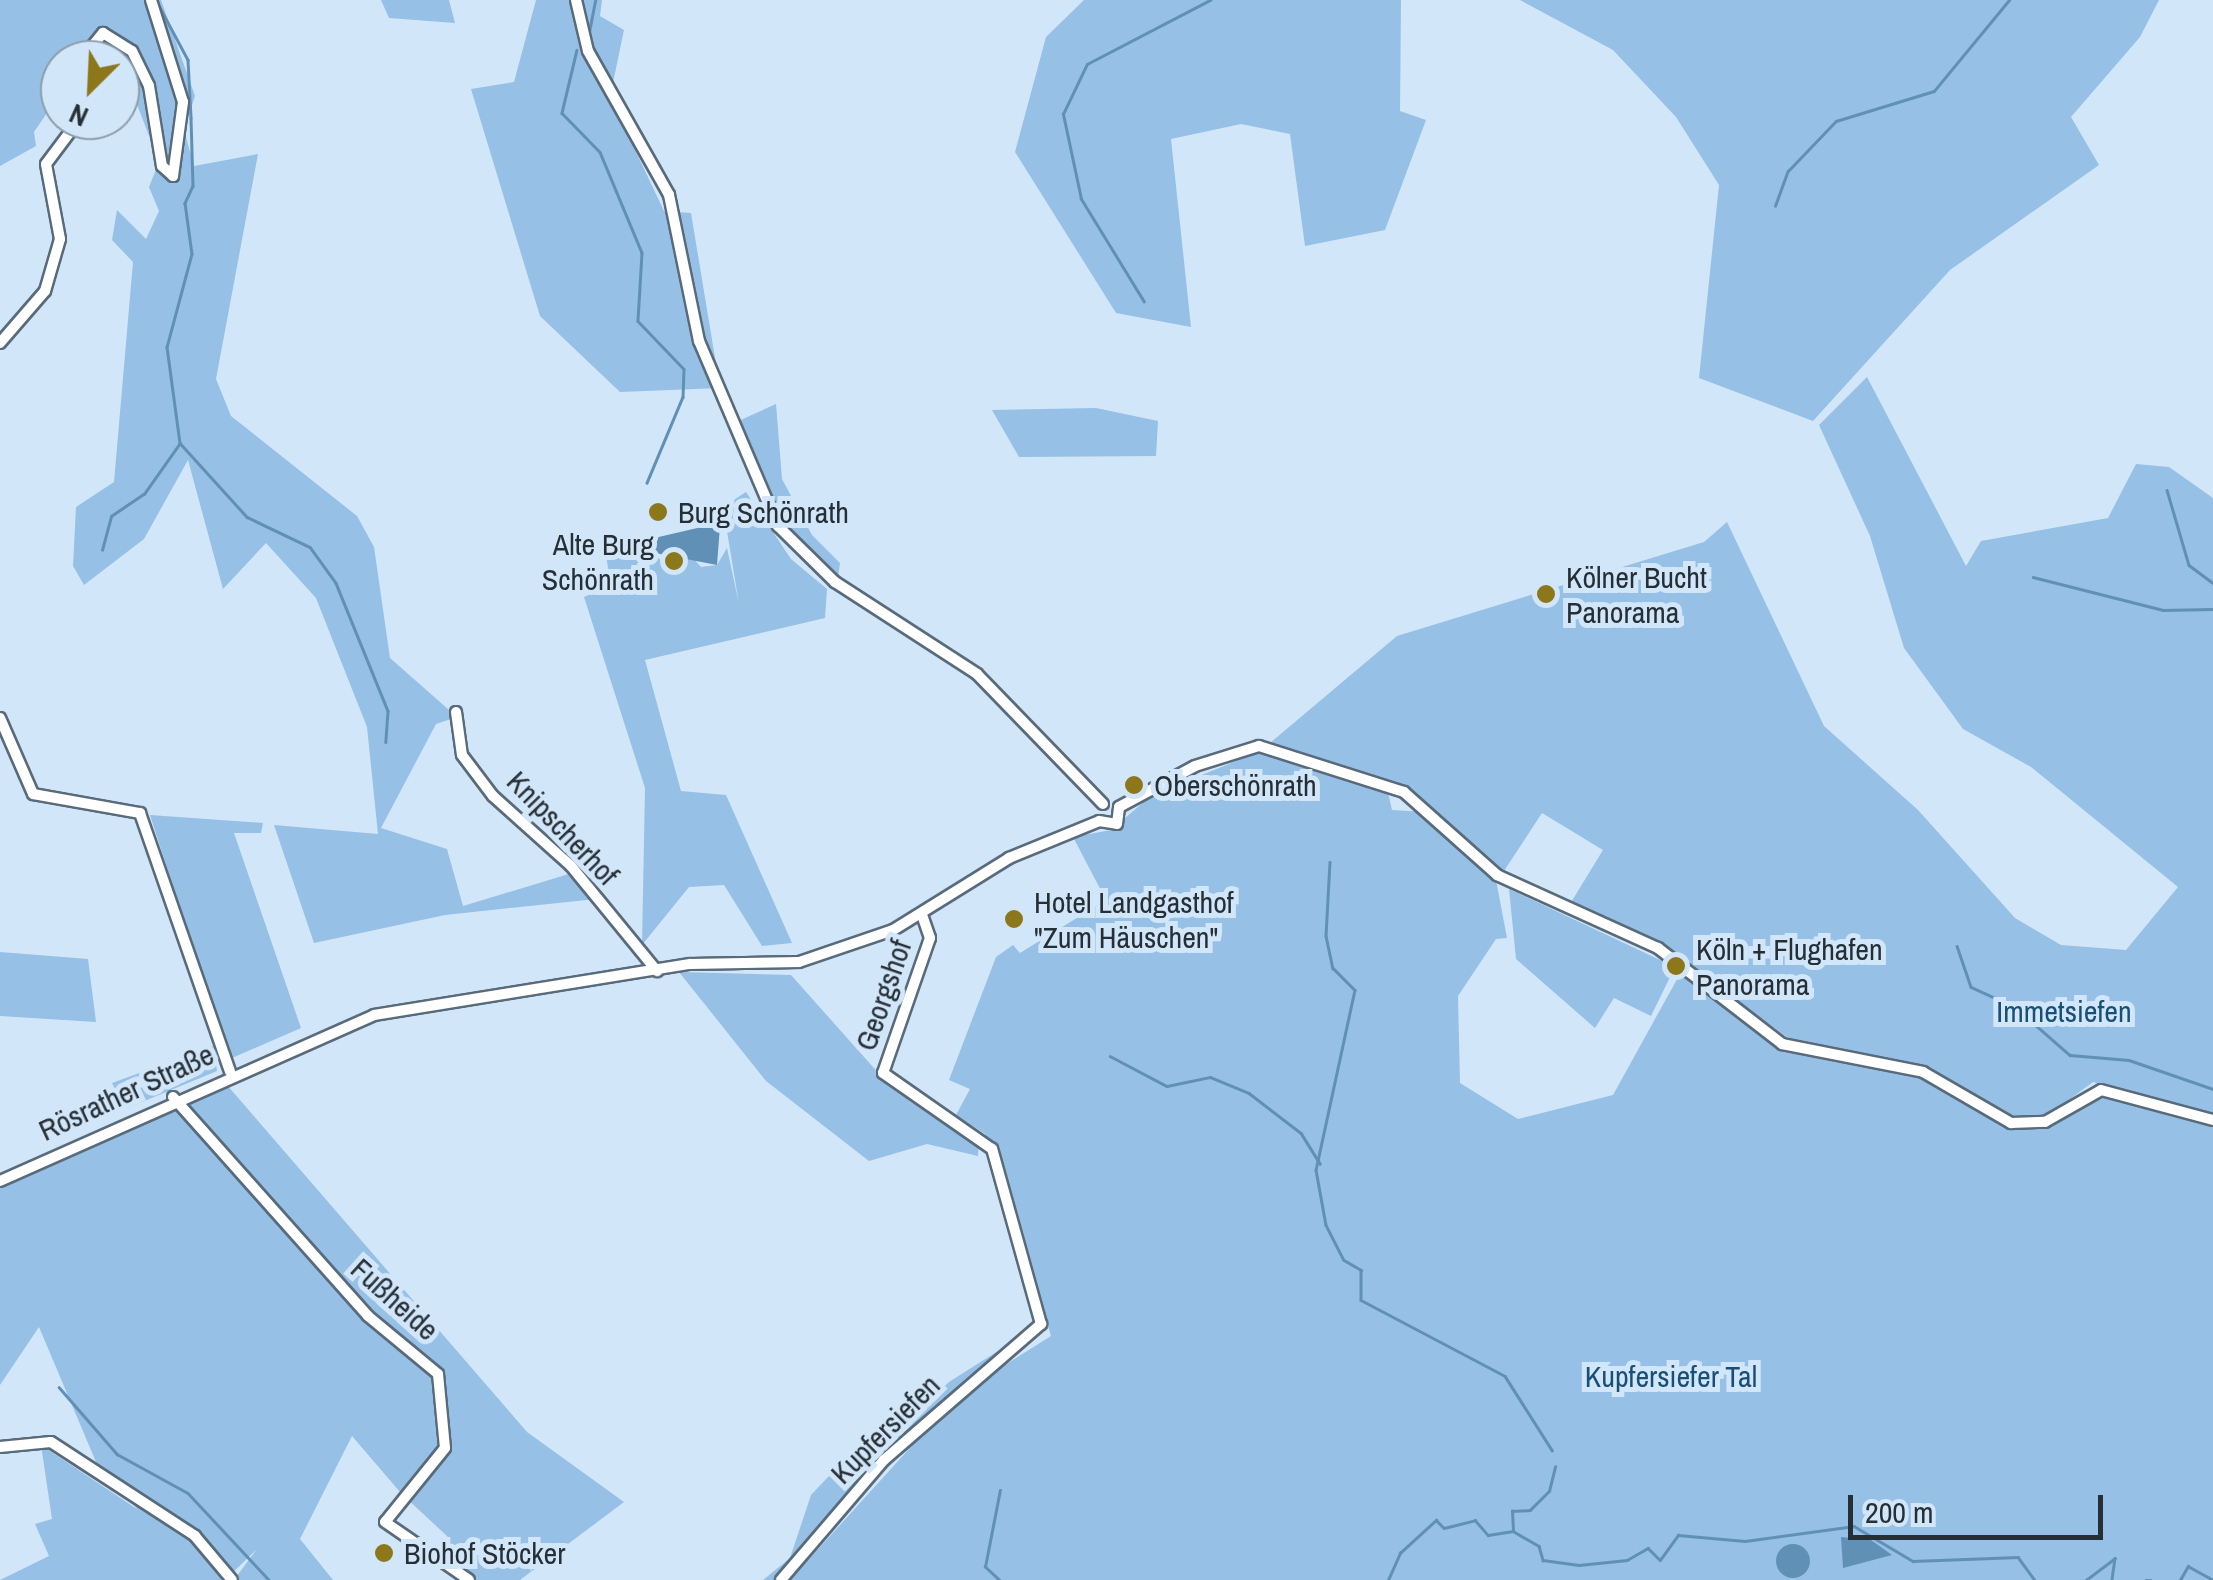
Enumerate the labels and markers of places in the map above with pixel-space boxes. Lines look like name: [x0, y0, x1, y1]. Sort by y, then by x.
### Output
place label: Burg Schönrath: [678, 494, 849, 530]
marker: Burg Schönrath: [647, 501, 669, 523]
place label: Alte Burg Schönrath: [542, 526, 654, 596]
marker: Alte Burg Schönrath: [663, 550, 685, 572]
place label: Kölner Bucht Panorama: [1566, 559, 1707, 630]
marker: Kölner Bucht Panorama: [1535, 583, 1557, 605]
place label: Oberschönrath: [1154, 767, 1317, 803]
marker: Oberschönrath: [1123, 774, 1145, 796]
place label: Hotel Landgasthof "Zum Häuschen": [1034, 884, 1234, 954]
marker: Hotel Landgasthof "Zum Häuschen": [1003, 908, 1025, 930]
place label: Köln + Flughafen Panorama: [1696, 931, 1883, 1002]
marker: Köln + Flughafen Panorama: [1665, 955, 1687, 977]
place label: Biohof Stöcker: [404, 1535, 565, 1571]
marker: Biohof Stöcker: [373, 1542, 395, 1564]

